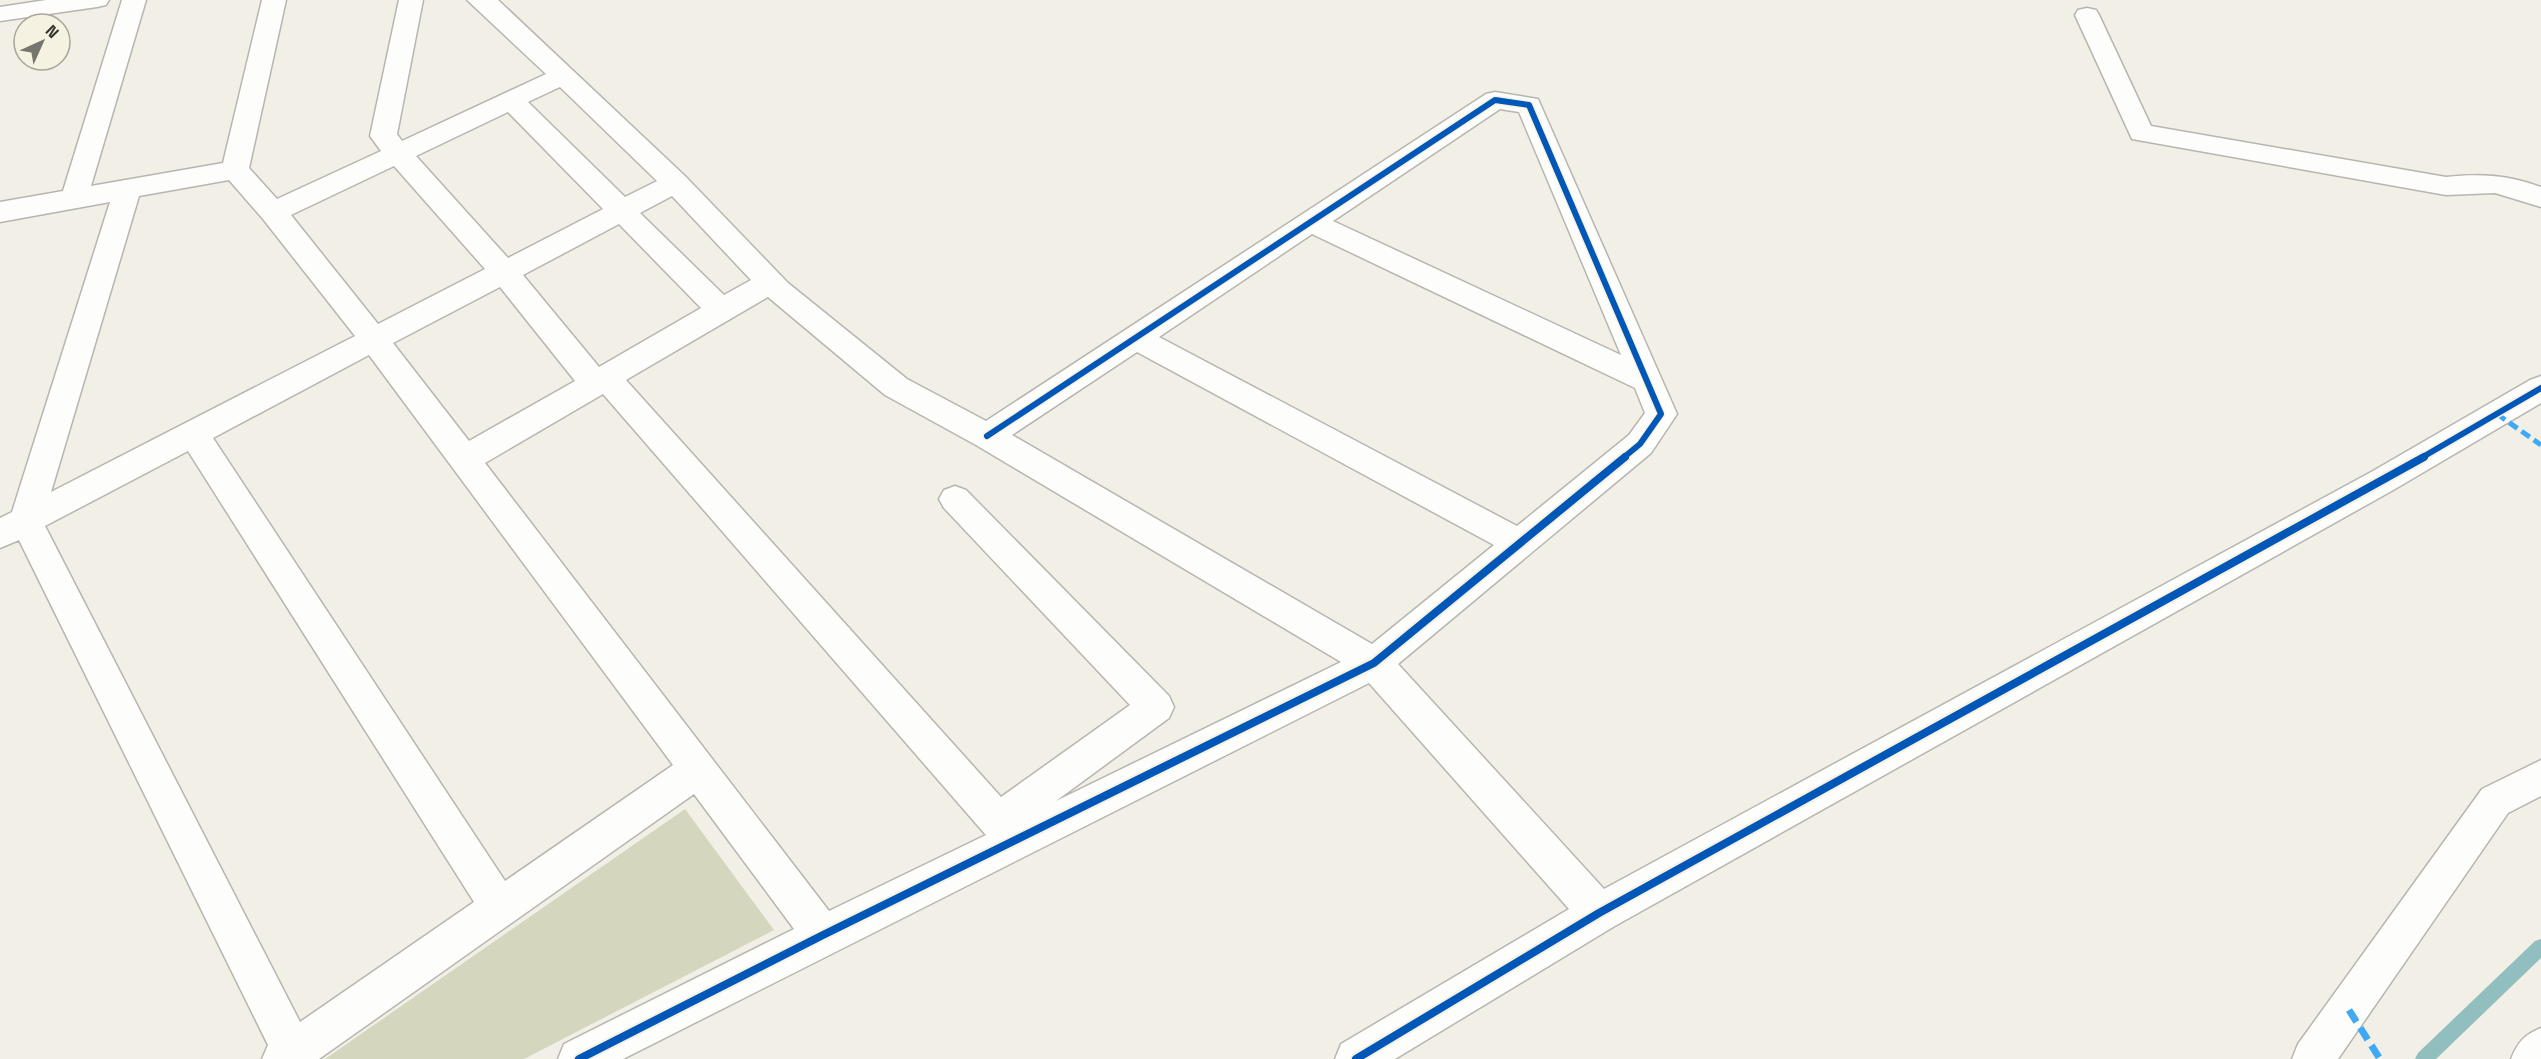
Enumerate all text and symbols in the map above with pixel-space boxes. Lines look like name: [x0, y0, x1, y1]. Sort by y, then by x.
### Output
north arrow: [12, 12, 72, 72]
text: N: [41, 21, 63, 43]

